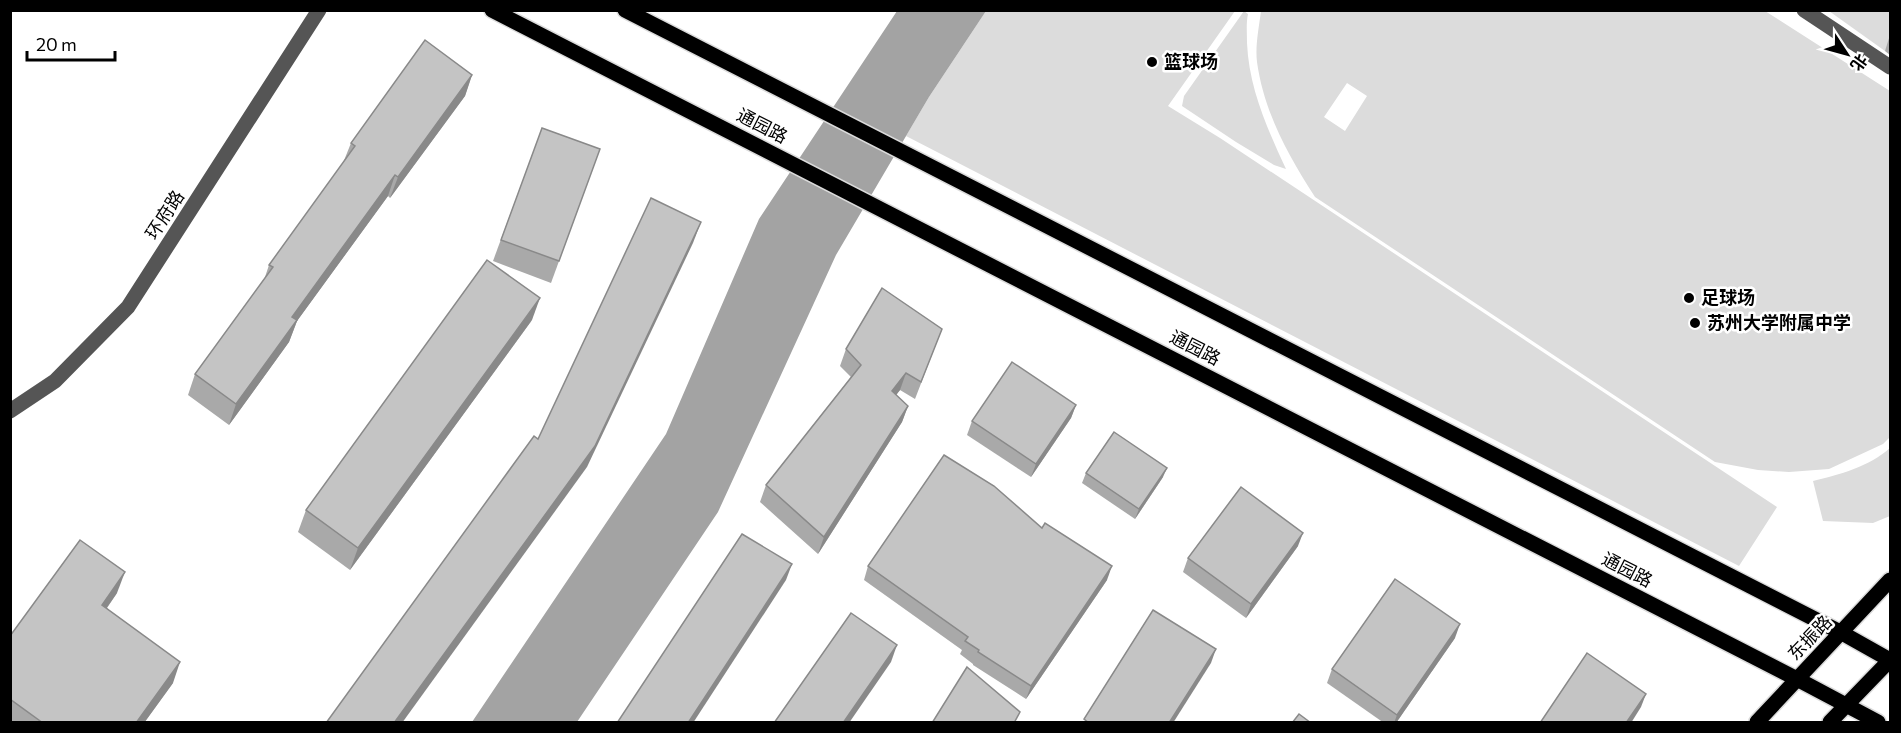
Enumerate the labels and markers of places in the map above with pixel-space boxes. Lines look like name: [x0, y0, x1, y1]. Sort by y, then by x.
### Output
place label: 篮球场: [1164, 50, 1218, 72]
marker: 篮球场: [1145, 55, 1159, 69]
place label: 足球场: [1701, 286, 1755, 308]
marker: 足球场: [1682, 291, 1696, 305]
place label: 苏州大学附属中学: [1707, 311, 1851, 333]
marker: 苏州大学附属中学: [1688, 316, 1702, 330]

